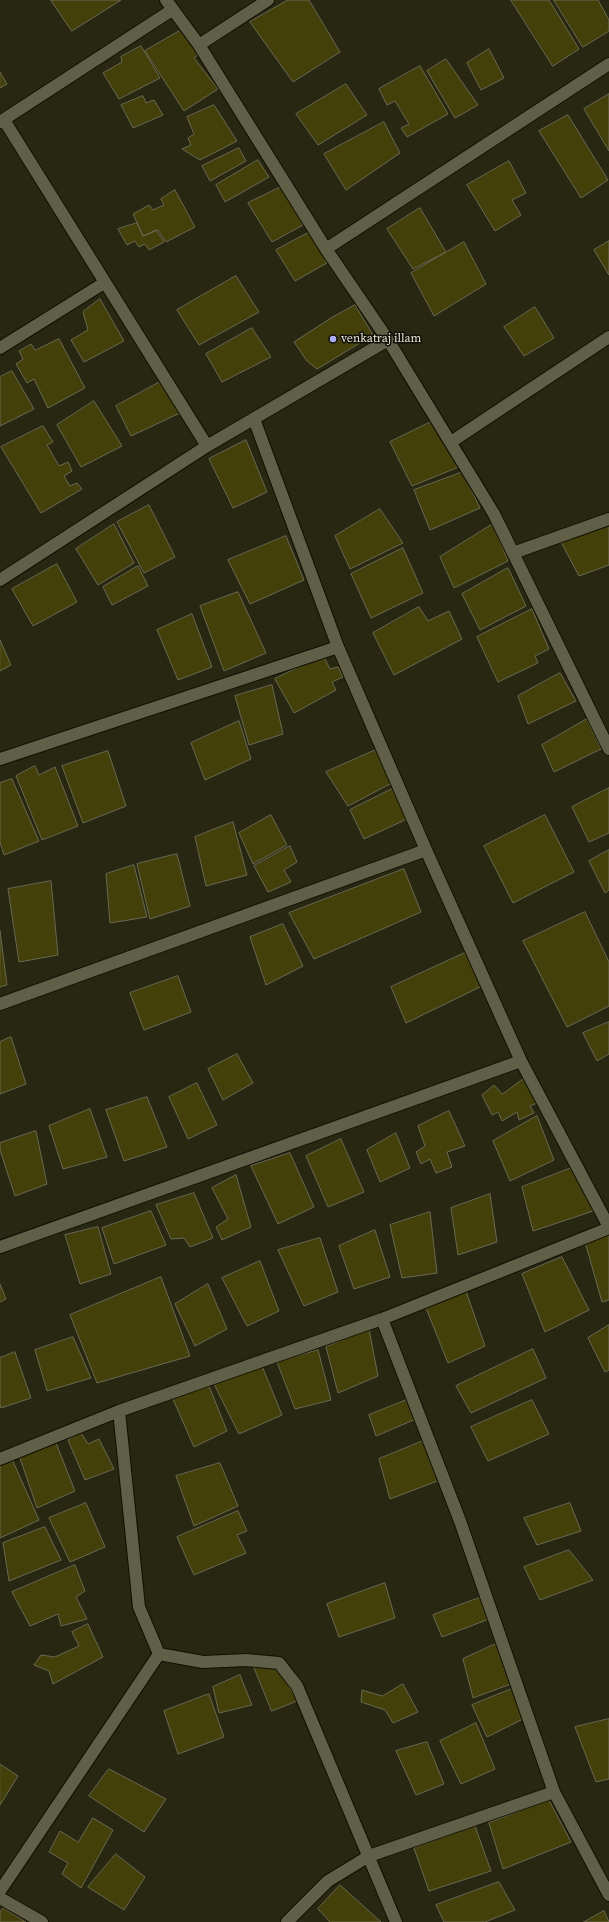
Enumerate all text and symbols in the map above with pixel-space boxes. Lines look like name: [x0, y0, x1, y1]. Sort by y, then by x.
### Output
place label: venkatraj illam: [341, 332, 421, 346]
marker: venkatraj illam: [328, 334, 338, 344]

